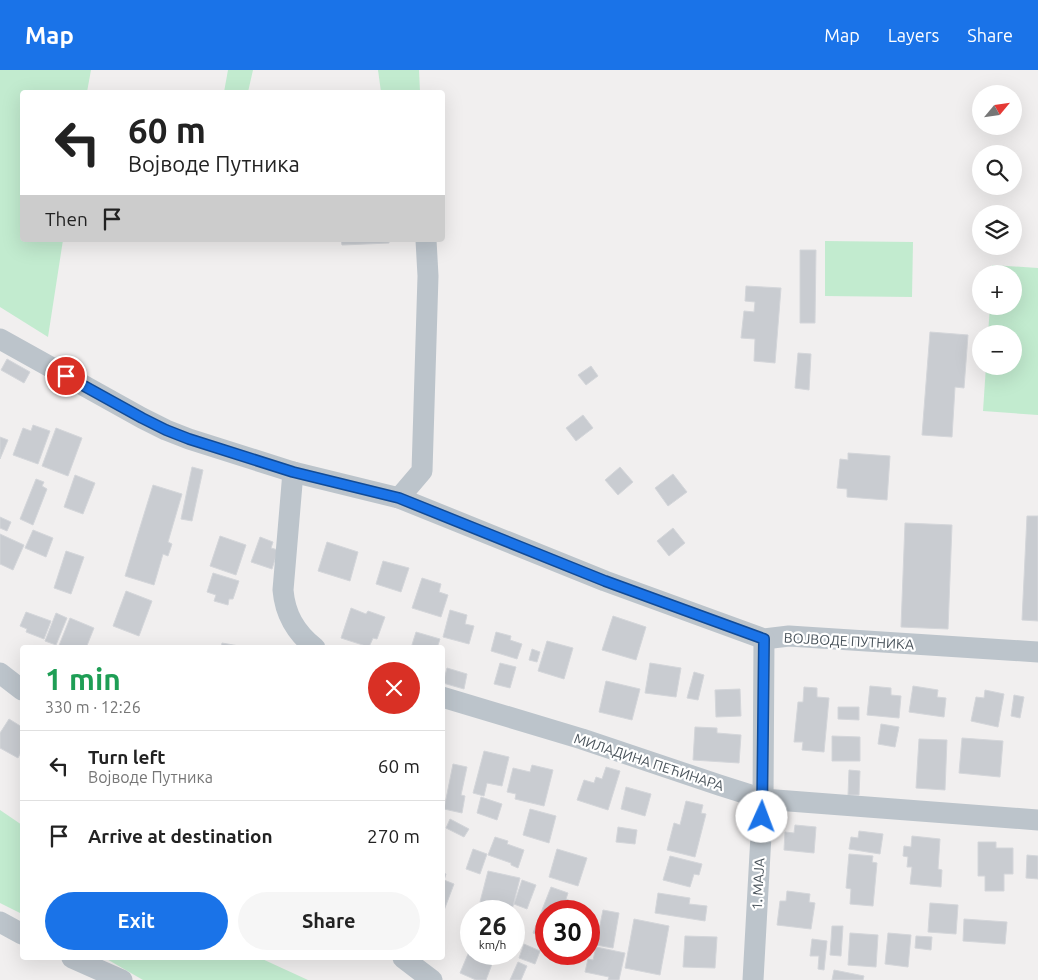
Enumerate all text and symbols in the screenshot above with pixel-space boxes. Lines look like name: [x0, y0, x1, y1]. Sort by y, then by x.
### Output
text: Map: [25, 22, 74, 49]
text: Map: [824, 25, 860, 45]
text: Layers: [888, 25, 939, 45]
text: Share: [967, 25, 1013, 45]
north arrow: [972, 85, 1022, 135]
map controls: [972, 85, 1022, 375]
icon: left: [45, 110, 110, 175]
text: 60 m: [128, 110, 206, 150]
button: search: [972, 145, 1022, 195]
text: Војводе Путника: [128, 151, 300, 176]
icon: arrive: [98, 205, 126, 233]
button: layers: [972, 205, 1022, 255]
text: Then: [45, 208, 88, 230]
button: +: [972, 265, 1022, 315]
button: −: [972, 325, 1022, 375]
pin: [45, 355, 87, 397]
icon: arrive: [52, 362, 80, 390]
street label: ВОЈВОДЕ ПУТНИКА: [783, 630, 915, 652]
text: 1 min: [45, 662, 121, 696]
button: close: [368, 662, 420, 714]
text: 330 m · 12:26: [45, 698, 141, 716]
street label: МИЛАДИНА ПЕЋИНАРА: [572, 730, 726, 794]
text: Turn left: [88, 746, 166, 768]
icon: left: [45, 752, 73, 780]
text: 60 m: [378, 755, 420, 777]
text: Војводе Путника: [88, 768, 213, 786]
position arrow: [735, 790, 787, 842]
icon: arrive: [45, 822, 73, 850]
text: Arrive at destination: [88, 825, 273, 847]
text: 270 m: [367, 825, 420, 847]
street label: 1. МАЈА: [749, 858, 767, 910]
button: Exit: [45, 892, 228, 950]
button: Share: [238, 892, 420, 950]
speed limit sign: 30: [535, 900, 600, 965]
text: 26: [478, 912, 507, 940]
text: km/h: [479, 938, 506, 951]

